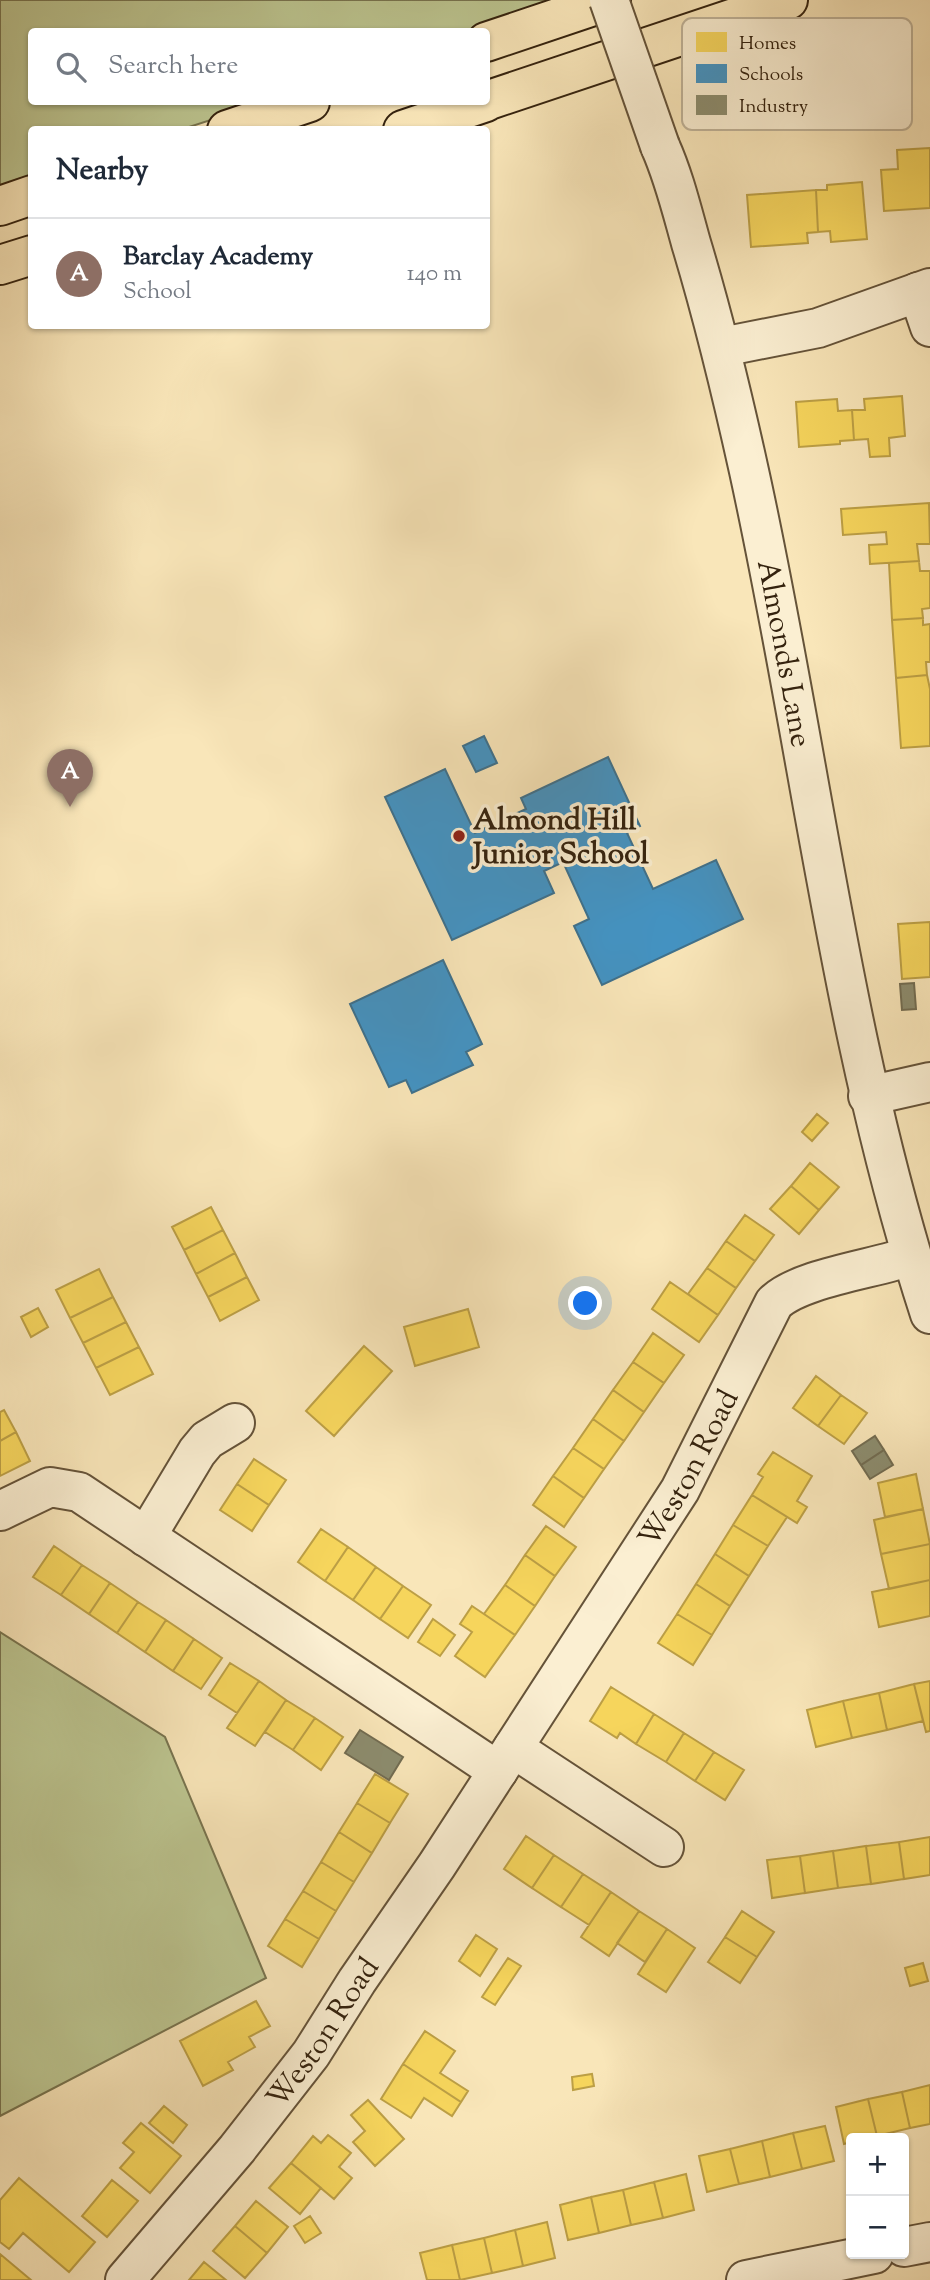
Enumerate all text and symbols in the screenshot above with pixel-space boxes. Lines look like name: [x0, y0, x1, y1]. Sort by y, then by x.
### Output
legend: [682, 18, 912, 130]
search box: [28, 28, 490, 105]
text: Homes: [739, 31, 796, 58]
icon: search: [52, 48, 90, 86]
text: Search here: [108, 48, 238, 85]
text: Schools: [739, 62, 803, 89]
text: Industry: [739, 94, 809, 121]
text: Nearby: [56, 150, 148, 193]
text: Barclay Academy: [123, 239, 313, 276]
text: A: [70, 258, 88, 291]
text: 140 m: [407, 258, 462, 291]
text: School: [123, 276, 192, 309]
street label: Almonds Lane: [744, 556, 821, 751]
pin: A: [47, 749, 93, 807]
place label: Almond Hill Junior School: [471, 800, 649, 877]
marker: Almond Hill Junior School: [451, 828, 467, 844]
your location: [568, 1286, 602, 1320]
street label: Weston Road: [629, 1383, 751, 1557]
street label: Weston Road: [257, 1949, 391, 2118]
map controls: [846, 2133, 909, 2259]
button: +: [846, 2133, 909, 2196]
button: −: [846, 2196, 909, 2259]

